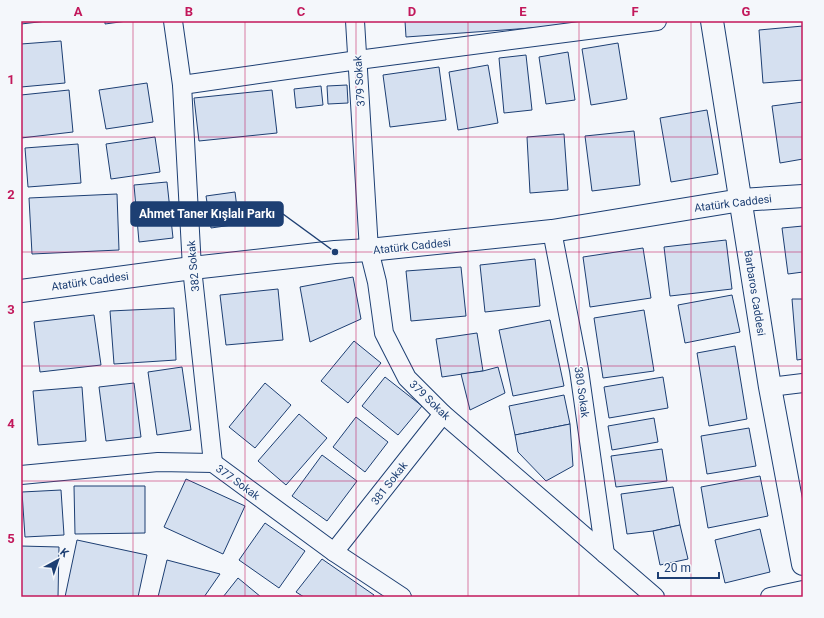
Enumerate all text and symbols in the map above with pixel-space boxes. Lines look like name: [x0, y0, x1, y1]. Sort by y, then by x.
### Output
text: A: [74, 4, 83, 19]
text: B: [185, 4, 193, 19]
text: C: [297, 4, 306, 19]
text: D: [408, 4, 416, 19]
text: E: [519, 4, 527, 19]
text: F: [631, 4, 639, 19]
text: G: [742, 4, 751, 19]
street label: 379 Sokak: [351, 55, 368, 107]
text: 1: [7, 72, 15, 87]
text: 2: [7, 187, 15, 202]
street label: Atatürk Caddesi: [694, 192, 773, 215]
callout: Ahmet Taner Kışlalı Parkı: [131, 202, 283, 226]
text: Ahmet Taner Kışlalı Parkı: [139, 207, 275, 221]
street label: Atatürk Caddesi: [373, 236, 452, 257]
street label: 382 Sokak: [185, 239, 202, 292]
street label: Barbaros Caddesi: [741, 249, 768, 337]
street label: Atatürk Caddesi: [50, 270, 130, 293]
text: 3: [7, 302, 15, 317]
street label: 380 Sokak: [572, 366, 592, 419]
street label: 379 Sokak: [407, 378, 453, 423]
text: 4: [7, 416, 15, 431]
street label: 381 Sokak: [369, 459, 411, 507]
street label: 377 Sokak: [213, 462, 263, 503]
text: 5: [7, 531, 15, 546]
north arrow: [38, 540, 78, 580]
text: K: [57, 545, 72, 561]
scale bar: [658, 554, 719, 580]
text: 20 m: [664, 561, 691, 575]

